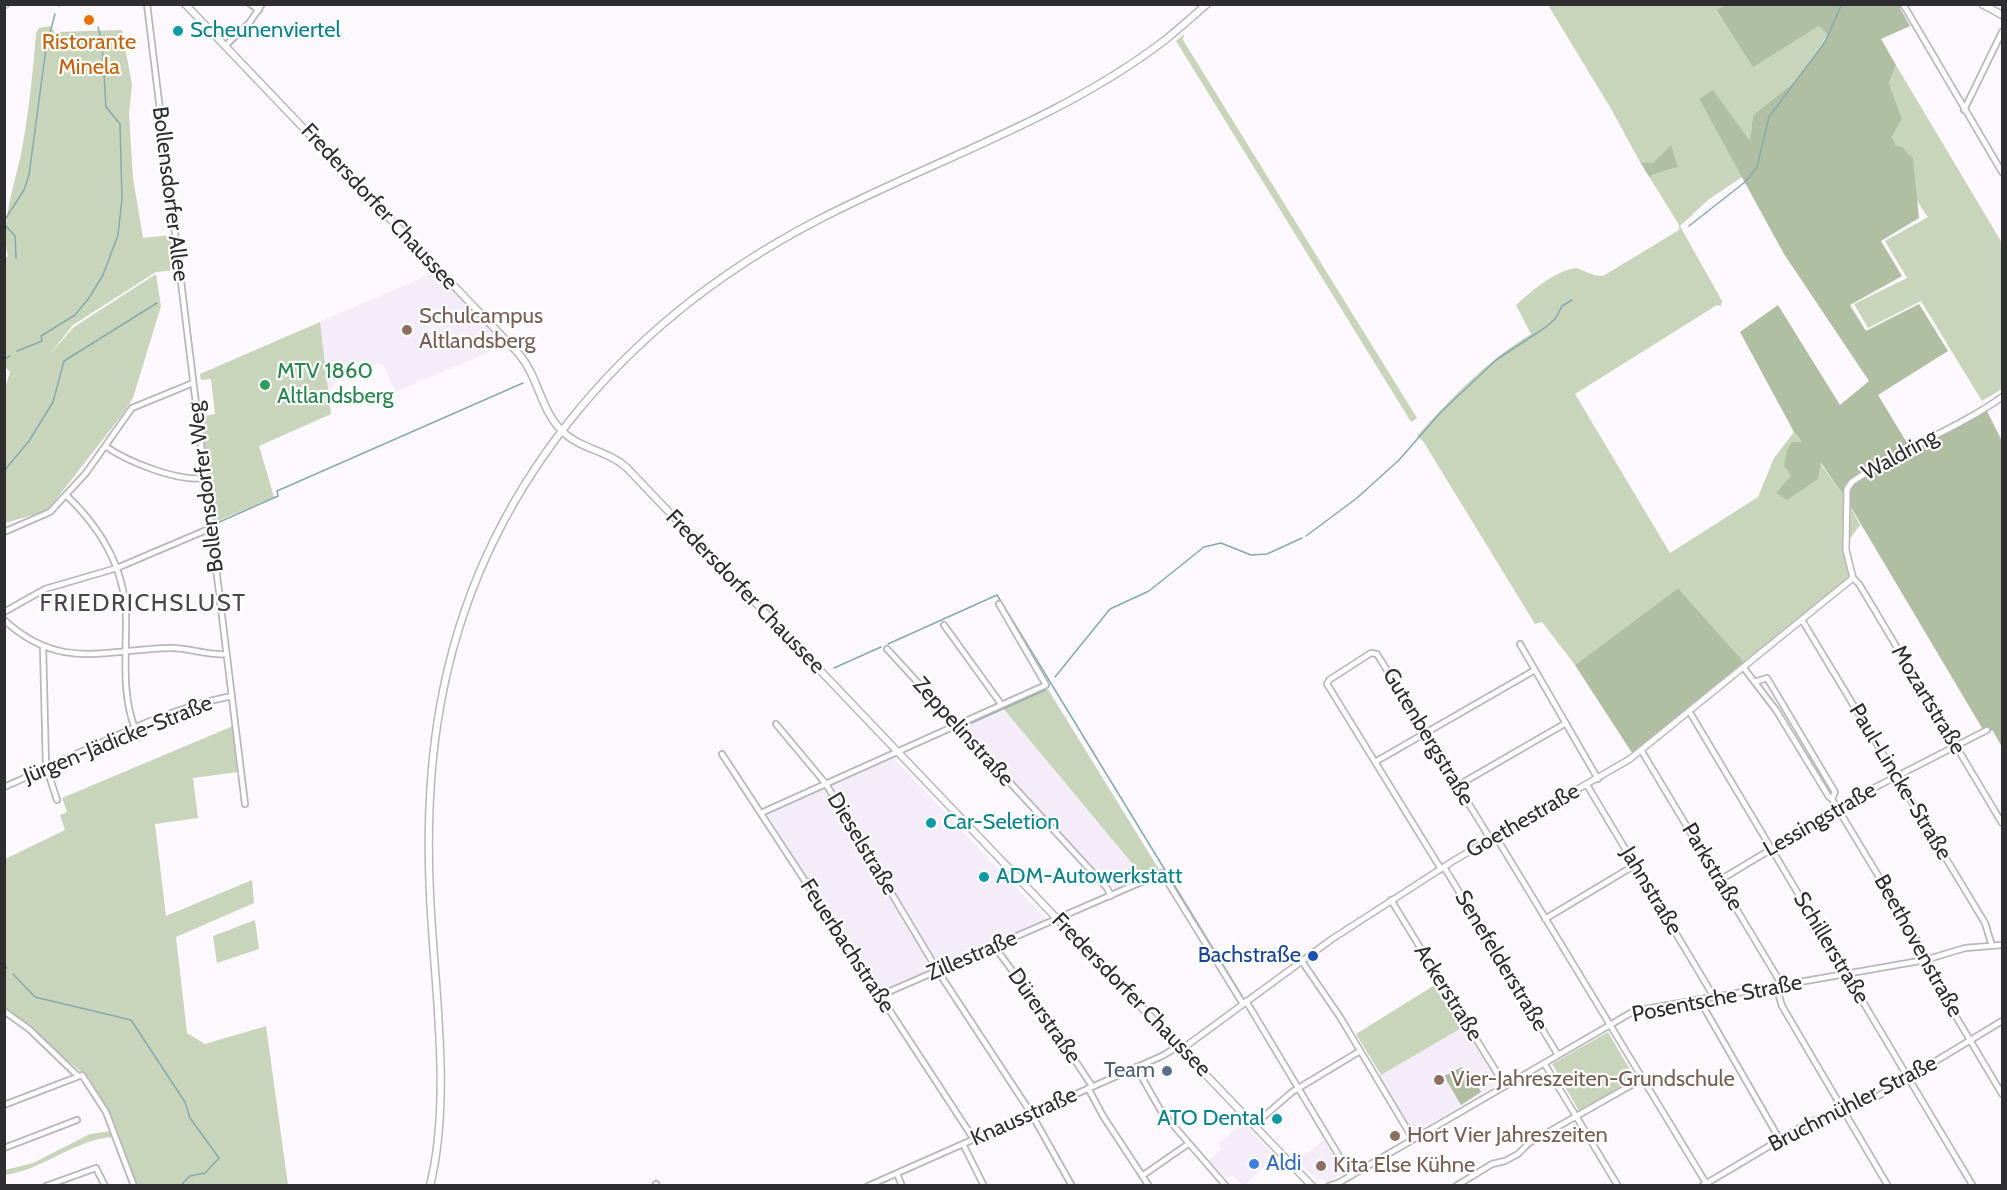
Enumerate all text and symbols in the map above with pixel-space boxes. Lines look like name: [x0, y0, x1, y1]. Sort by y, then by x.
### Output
marker: Ristorante Minela: [82, 13, 96, 27]
place label: Scheunenviertel: [190, 18, 341, 44]
marker: Scheunenviertel: [171, 24, 185, 38]
place label: Ristorante Minela: [42, 30, 136, 82]
street label: Bollensdorfer Allee: [146, 105, 194, 283]
street label: Fredersdorfer Chaussee: [295, 118, 463, 296]
place label: Schulcampus Altlandsberg: [419, 304, 543, 356]
marker: Schulcampus Altlandsberg: [400, 323, 414, 337]
place label: MTV 1860 Altlandsberg: [277, 359, 394, 410]
marker: MTV 1860 Altlandsberg: [258, 378, 272, 392]
street label: Bollensdorfer Weg: [182, 400, 230, 574]
street label: Waldring: [1857, 423, 1943, 487]
street label: Fredersdorfer Chaussee: [660, 505, 830, 679]
district label: FRIEDRICHSLUST: [40, 590, 246, 618]
street label: Mozartstraße: [1885, 641, 1971, 759]
street label: Gutenbergstraße: [1377, 663, 1479, 811]
street label: Zeppelinstraße: [907, 672, 1019, 792]
street label: Jürgen-Jädicke-Straße: [20, 690, 216, 790]
street label: Paul-Lincke-Straße: [1843, 699, 1957, 865]
street label: Lessingstraße: [1759, 777, 1881, 863]
street label: Goethestraße: [1462, 778, 1584, 864]
street label: Dieselstraße: [821, 788, 903, 900]
place label: Car-Seletion: [943, 810, 1060, 836]
marker: Car-Seletion: [924, 816, 938, 830]
street label: Parkstraße: [1676, 818, 1748, 916]
street label: Jahnstraße: [1614, 842, 1688, 940]
place label: ADM-Autowerkstatt: [996, 864, 1182, 890]
marker: ADM-Autowerkstatt: [977, 870, 991, 884]
street label: Beethovenstraße: [1868, 870, 1968, 1022]
street label: Feuerbachstraße: [794, 874, 900, 1018]
street label: Senefelderstraße: [1449, 886, 1553, 1036]
street label: Schillerstraße: [1787, 887, 1875, 1009]
street label: Fredersdorfer Chaussee: [1046, 908, 1216, 1082]
street label: Zillestraße: [923, 925, 1021, 987]
street label: Ackerstraße: [1408, 940, 1488, 1046]
place label: Bachstraße: [1198, 943, 1301, 969]
marker: Bachstraße: [1306, 949, 1320, 963]
street label: Dürerstraße: [1002, 963, 1086, 1069]
street label: Posentsche Straße: [1630, 970, 1804, 1028]
street label: Bruchmühler Straße: [1764, 1050, 1942, 1158]
place label: Team: [1104, 1058, 1155, 1084]
marker: Team: [1160, 1064, 1174, 1078]
place label: Vier-Jahreszeiten-Grundschule: [1451, 1067, 1735, 1093]
marker: Vier-Jahreszeiten-Grundschule: [1432, 1073, 1446, 1087]
street label: Knausstraße: [967, 1082, 1081, 1152]
place label: ATO Dental: [1157, 1106, 1265, 1132]
marker: ATO Dental: [1270, 1112, 1284, 1126]
place label: Hort Vier Jahreszeiten: [1407, 1123, 1608, 1149]
marker: Hort Vier Jahreszeiten: [1388, 1129, 1402, 1143]
place label: Aldi: [1266, 1151, 1301, 1177]
place label: Kita Else Kühne: [1333, 1153, 1475, 1179]
marker: Aldi: [1247, 1157, 1261, 1171]
marker: Kita Else Kühne: [1314, 1159, 1328, 1173]

